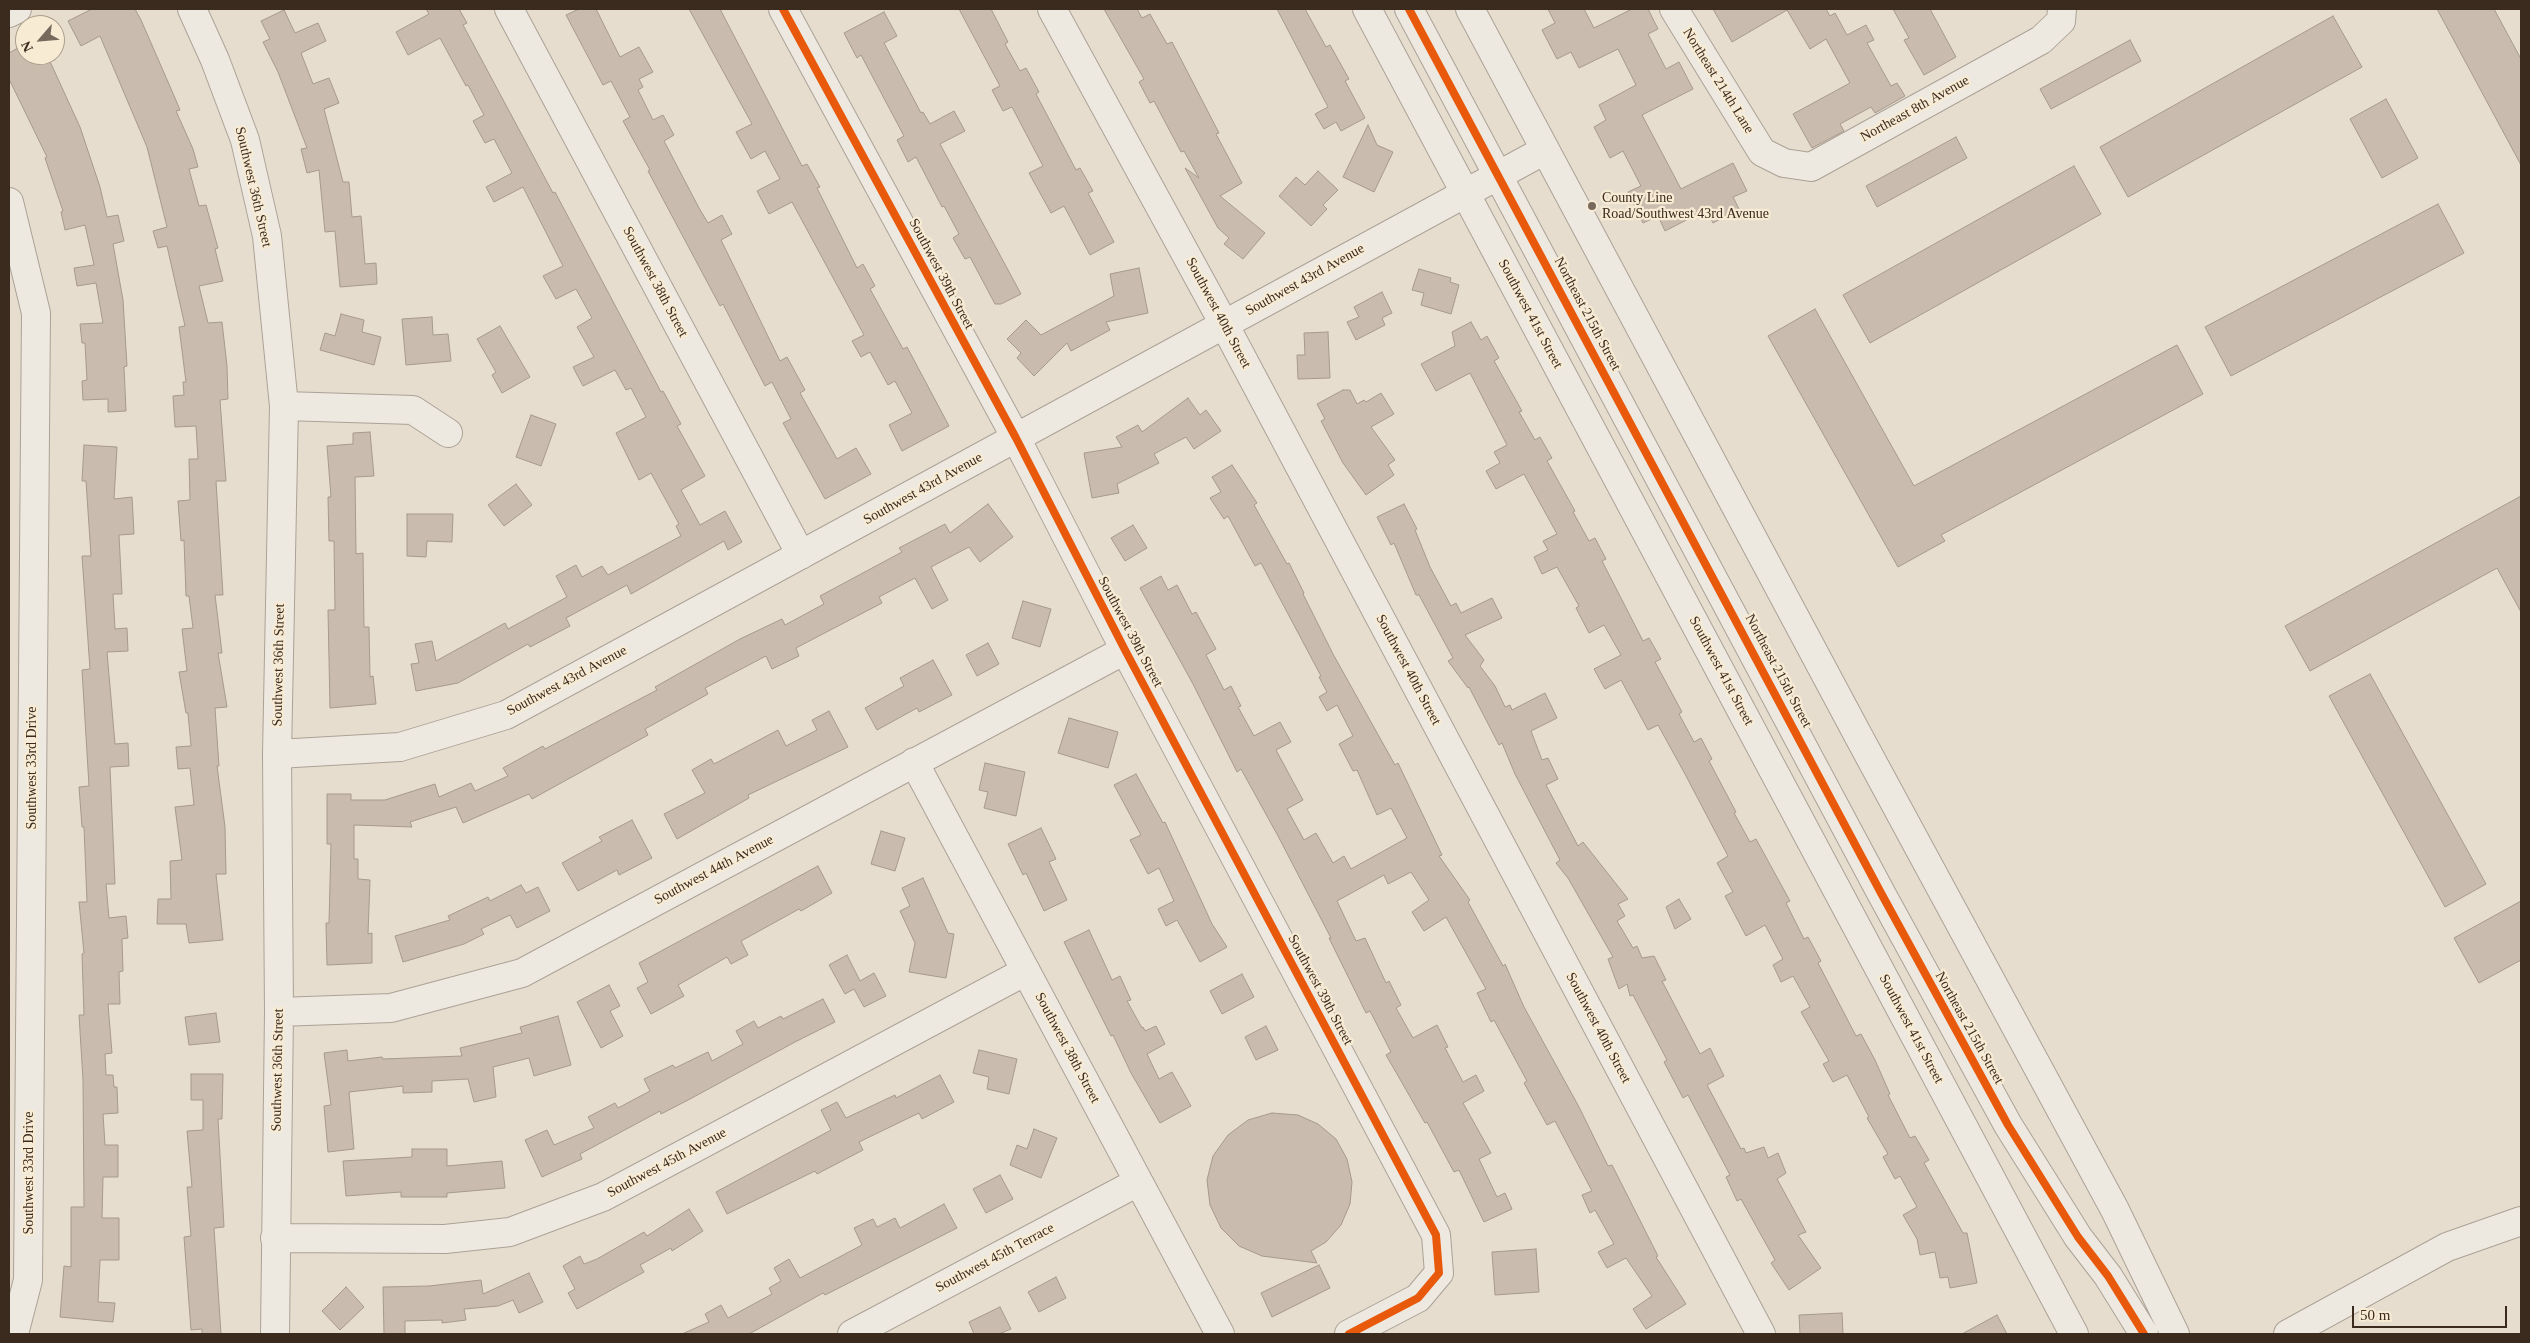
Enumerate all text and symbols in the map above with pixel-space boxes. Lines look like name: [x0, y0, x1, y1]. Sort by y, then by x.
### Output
north arrow: [15, 15, 65, 65]
street label: Northeast 214th Lane: [1679, 25, 1757, 137]
text: N: [18, 39, 36, 54]
street label: Northeast 8th Avenue: [1858, 72, 1972, 146]
street label: Southwest 36th Street: [231, 125, 275, 249]
place label: County Line Road/Southwest 43rd Avenue: [1602, 190, 1769, 222]
marker: County Line Road/Southwest 43rd Avenue: [1586, 200, 1598, 212]
street label: Southwest 39th Street: [905, 216, 977, 332]
street label: Southwest 38th Street: [619, 224, 691, 340]
street label: Southwest 43rd Avenue: [1243, 240, 1367, 320]
street label: Northeast 215th Street: [1550, 254, 1624, 374]
street label: Southwest 40th Street: [1182, 255, 1254, 371]
street label: Southwest 41st Street: [1494, 256, 1566, 372]
street label: Southwest 43rd Avenue: [861, 449, 985, 529]
street label: Southwest 39th Street: [1094, 574, 1166, 690]
street label: Southwest 36th Street: [270, 603, 288, 727]
street label: Northeast 215th Street: [1741, 611, 1815, 731]
street label: Southwest 40th Street: [1372, 612, 1444, 728]
street label: Southwest 41st Street: [1685, 613, 1757, 729]
street label: Southwest 43rd Avenue: [504, 642, 630, 720]
street label: Southwest 33rd Drive: [24, 707, 40, 829]
street label: Southwest 44th Avenue: [651, 831, 777, 909]
street label: Southwest 39th Street: [1284, 932, 1356, 1048]
street label: Northeast 215th Street: [1931, 969, 2007, 1087]
street label: Southwest 40th Street: [1562, 970, 1634, 1086]
street label: Southwest 41st Street: [1875, 971, 1947, 1087]
street label: Southwest 38th Street: [1031, 990, 1103, 1106]
street label: Southwest 36th Street: [269, 1008, 287, 1132]
street label: Southwest 33rd Drive: [21, 1112, 37, 1234]
street label: Southwest 45th Avenue: [604, 1124, 730, 1202]
street label: Southwest 45th Terrace: [933, 1220, 1057, 1296]
scale bar: [2355, 1296, 2510, 1328]
text: 50 m: [2360, 1307, 2390, 1323]

